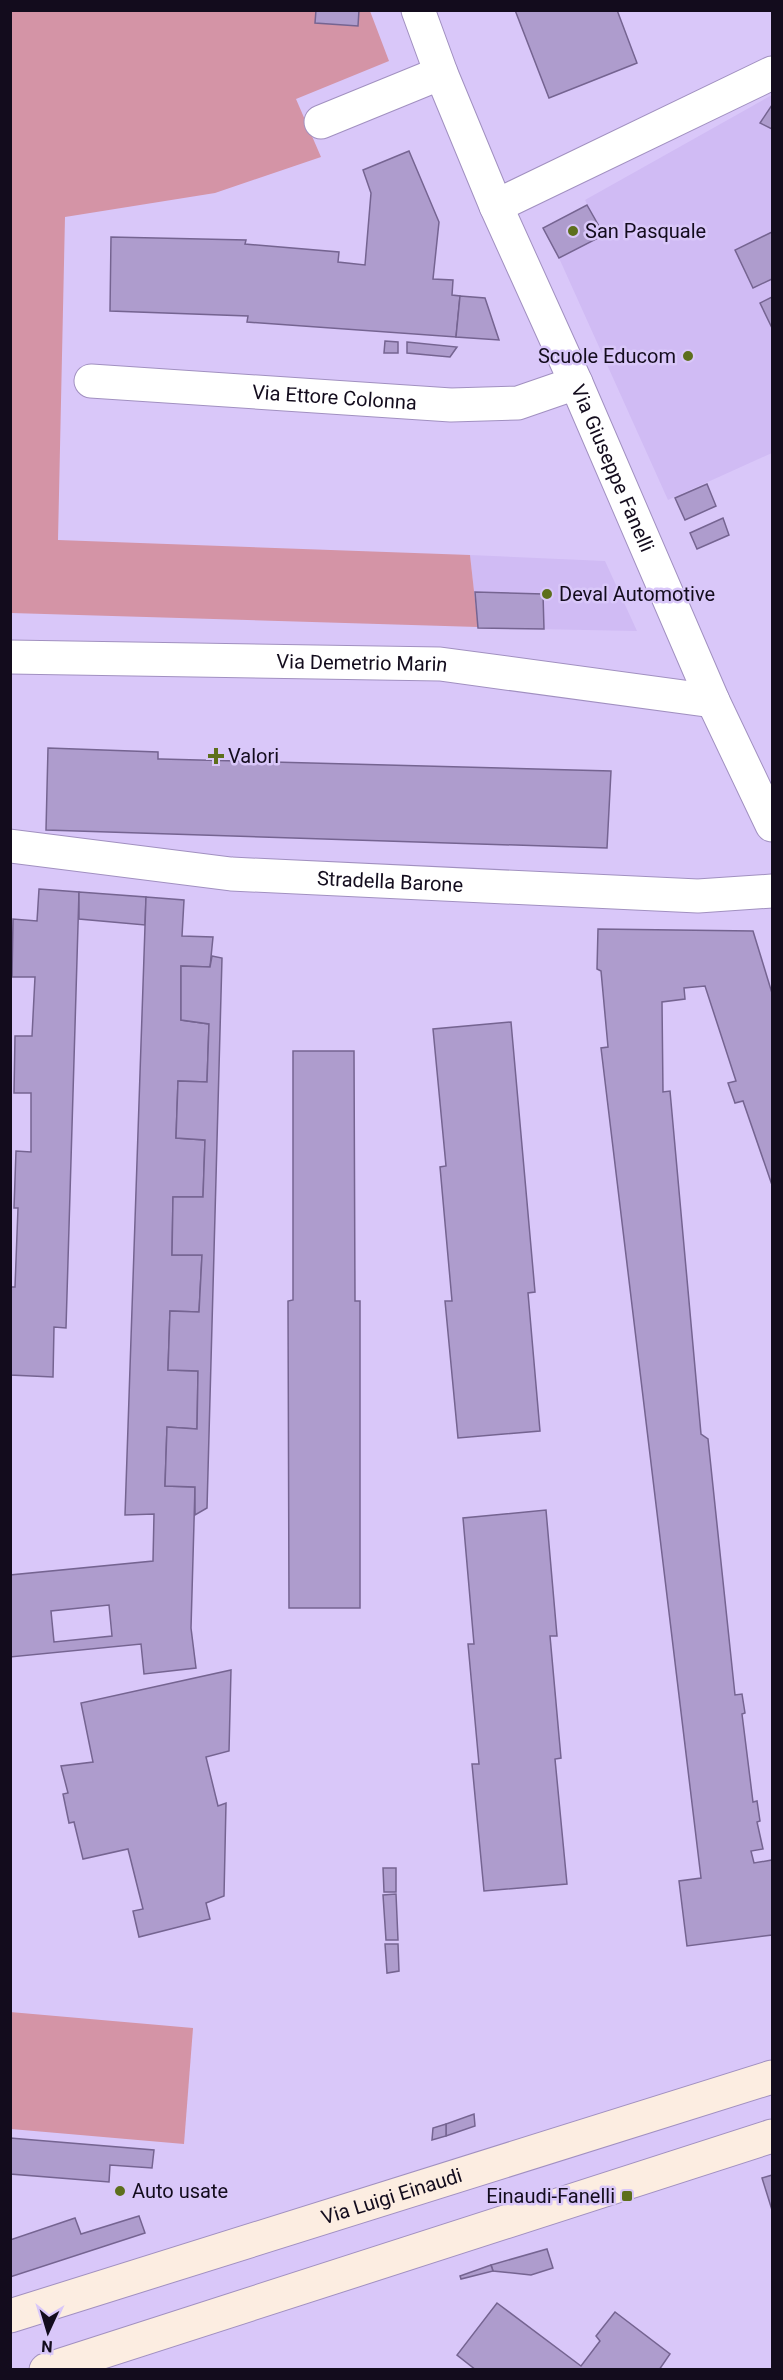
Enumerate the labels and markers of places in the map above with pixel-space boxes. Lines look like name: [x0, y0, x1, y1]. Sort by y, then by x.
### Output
place label: San Pasquale: [585, 219, 706, 243]
marker: San Pasquale: [566, 224, 580, 238]
place label: Scuole Educom: [538, 344, 676, 368]
marker: Scuole Educom: [681, 349, 695, 363]
place label: Deval Automotive: [559, 582, 715, 606]
marker: Deval Automotive: [540, 587, 554, 601]
place label: Valori: [228, 744, 279, 768]
marker: Valori: [209, 749, 223, 763]
place label: Auto usate: [132, 2179, 228, 2203]
marker: Auto usate: [113, 2184, 127, 2198]
place label: Einaudi-Fanelli: [486, 2184, 615, 2208]
marker: Einaudi-Fanelli: [620, 2189, 634, 2203]

